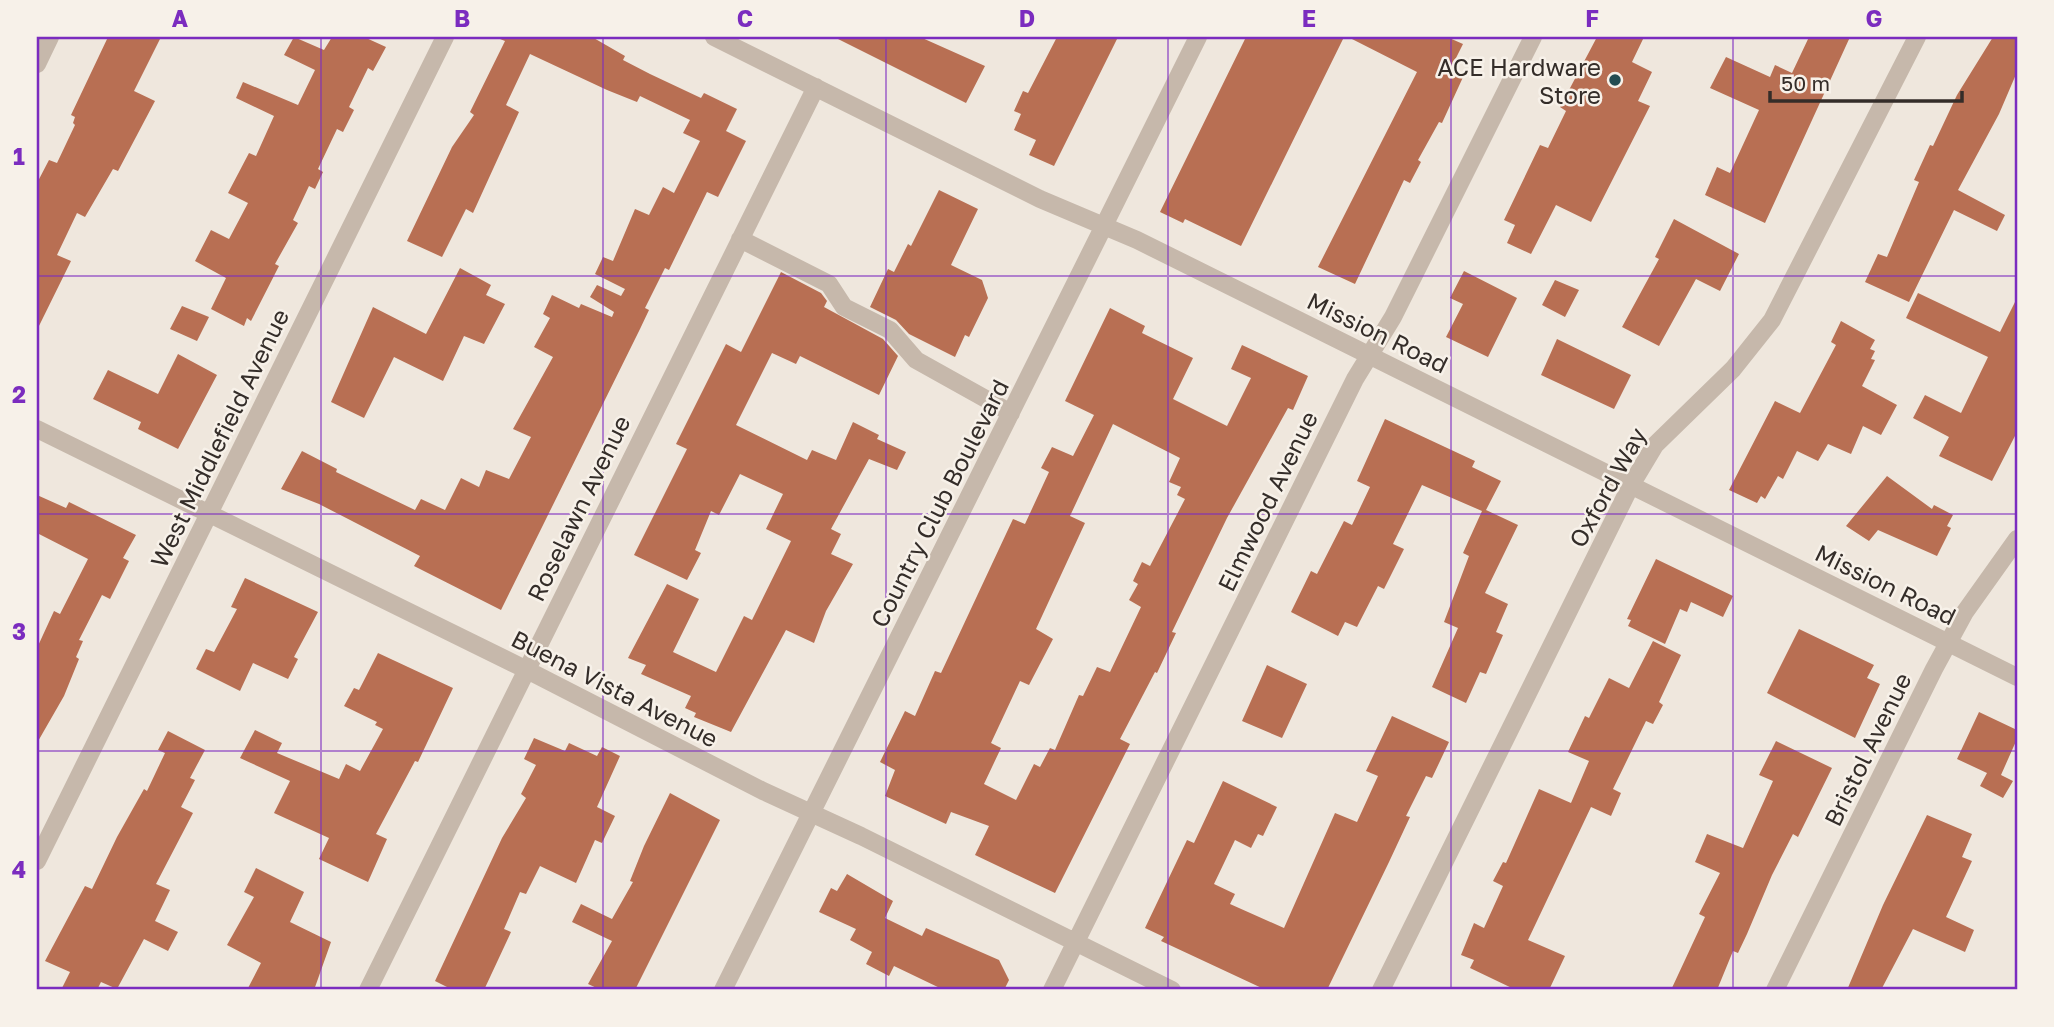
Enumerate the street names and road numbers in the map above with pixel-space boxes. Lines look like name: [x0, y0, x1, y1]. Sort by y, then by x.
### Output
street label: Mission Road: [1303, 285, 1453, 379]
street label: West Middlefield Avenue: [144, 304, 294, 572]
street label: Country Club Boulevard: [864, 374, 1014, 632]
street label: Elmwood Avenue: [1211, 406, 1323, 596]
street label: Roselawn Avenue: [520, 410, 636, 606]
street label: Oxford Way: [1562, 422, 1652, 552]
street label: Mission Road: [1811, 537, 1961, 631]
street label: Buena Vista Avenue: [507, 623, 723, 753]
street label: Bristol Avenue: [1817, 668, 1917, 830]

